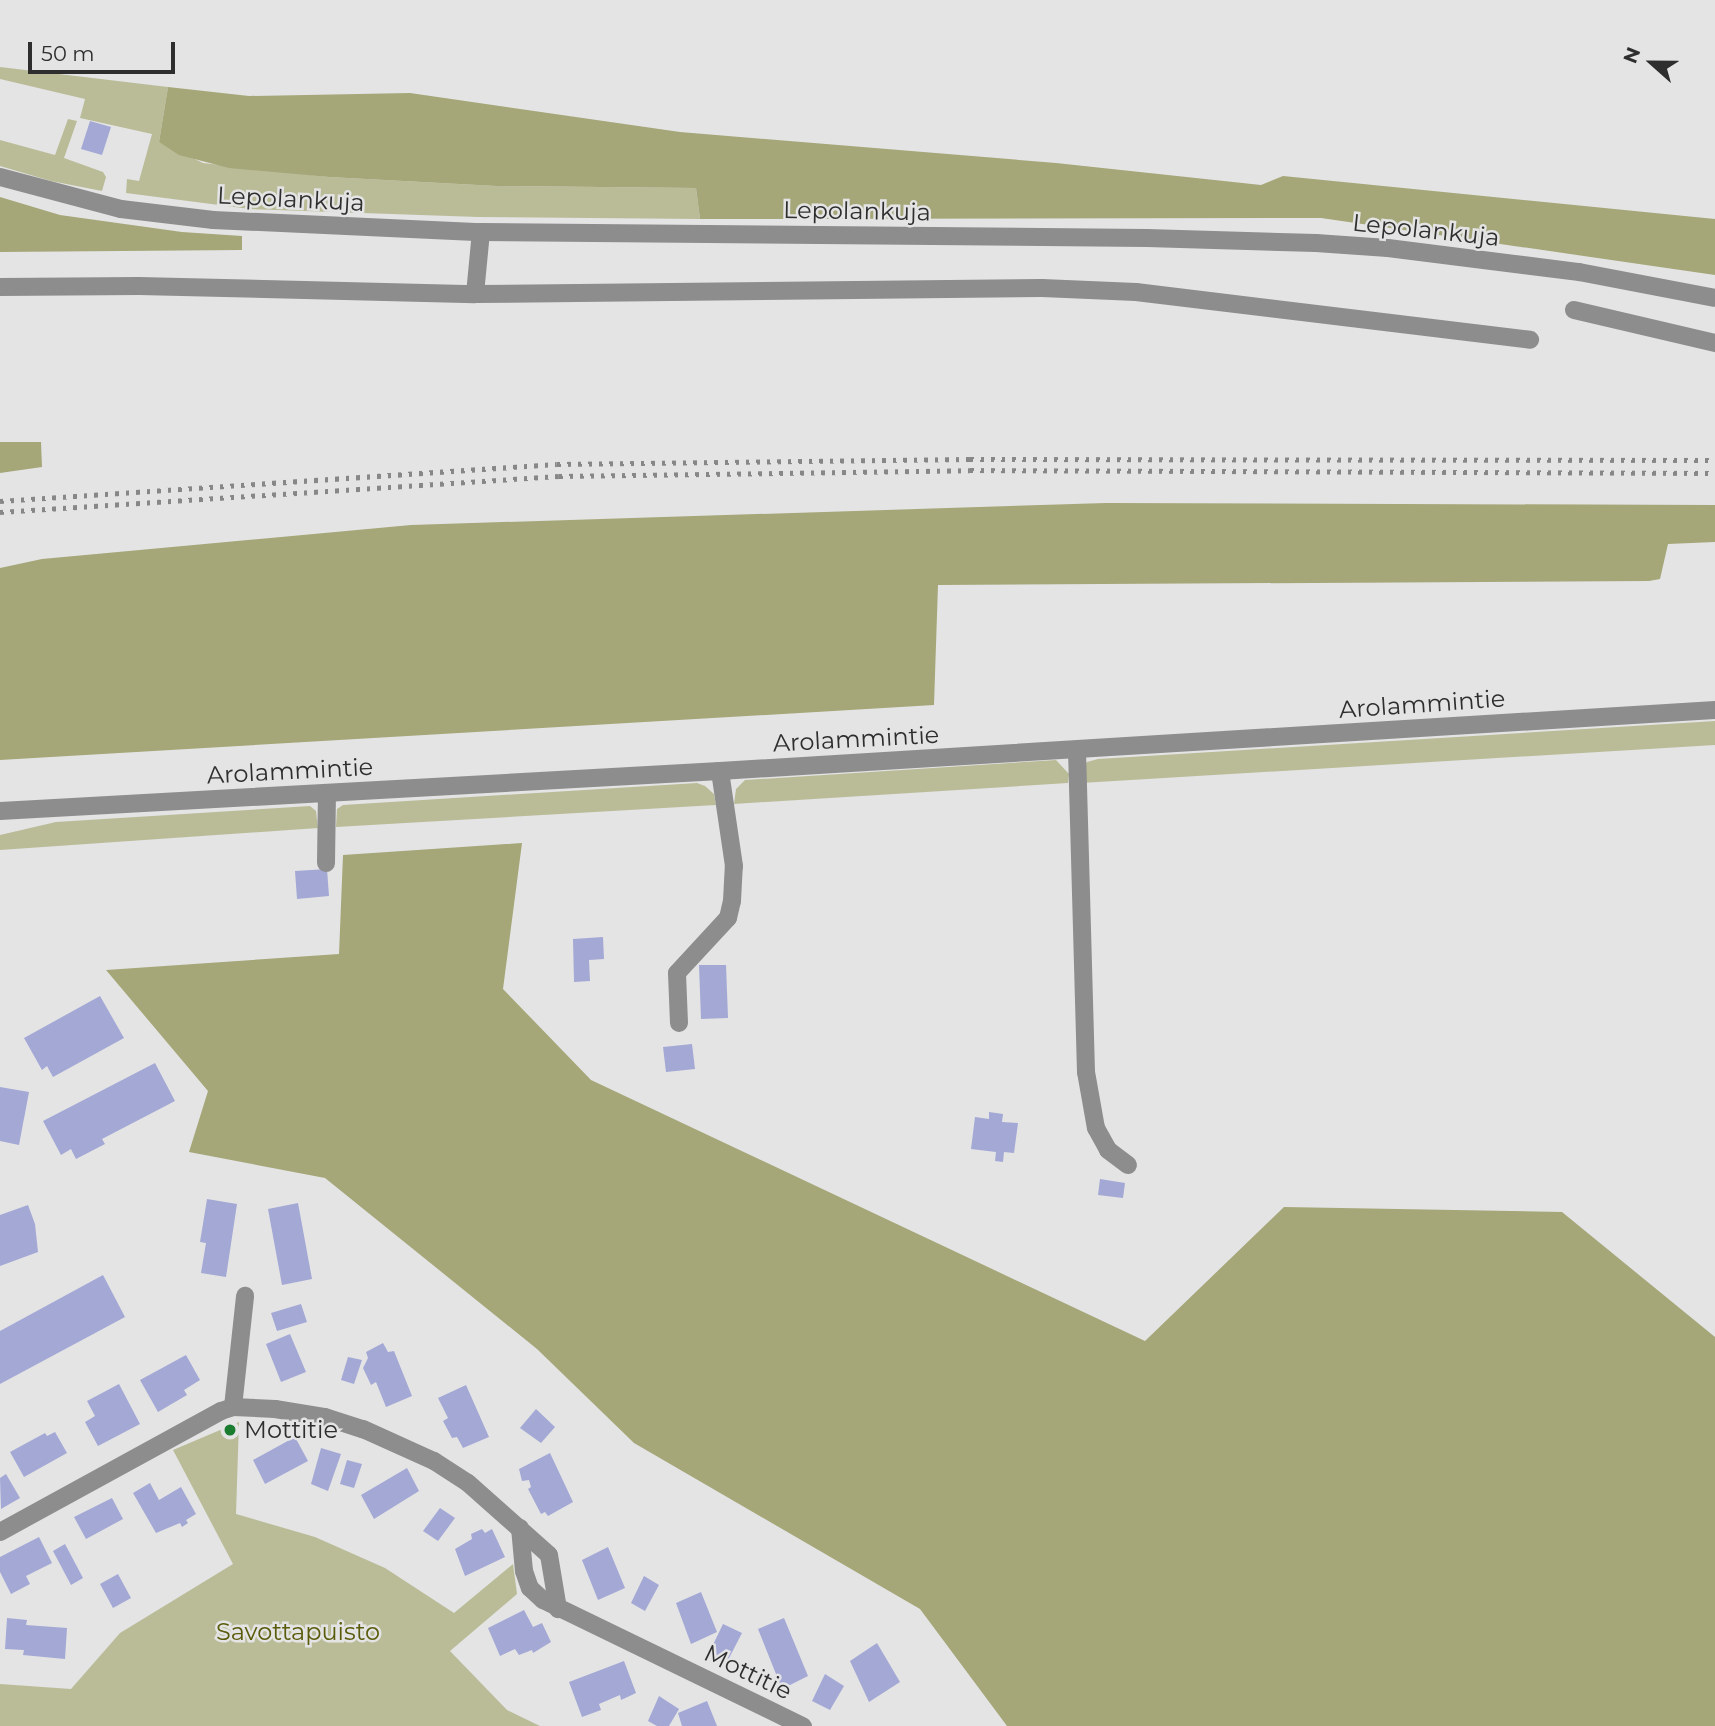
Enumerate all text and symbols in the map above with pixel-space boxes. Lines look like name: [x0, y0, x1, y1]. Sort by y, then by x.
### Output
scale bar: [32, 28, 178, 72]
north arrow: [1617, 28, 1687, 98]
text: 50 m: [41, 41, 95, 66]
text: N: [1618, 44, 1645, 67]
street label: Lepolankuja: [217, 181, 365, 217]
street label: Lepolankuja: [783, 195, 931, 227]
street label: Lepolankuja: [1351, 208, 1501, 252]
street label: Arolammintie: [1338, 684, 1506, 724]
street label: Arolammintie: [772, 720, 940, 758]
street label: Arolammintie: [206, 752, 374, 790]
place label: Mottitie: [244, 1416, 338, 1444]
marker: Mottitie: [222, 1422, 238, 1438]
park label: Savottapuisto: [216, 1618, 380, 1646]
street label: Mottitie: [699, 1638, 797, 1706]

